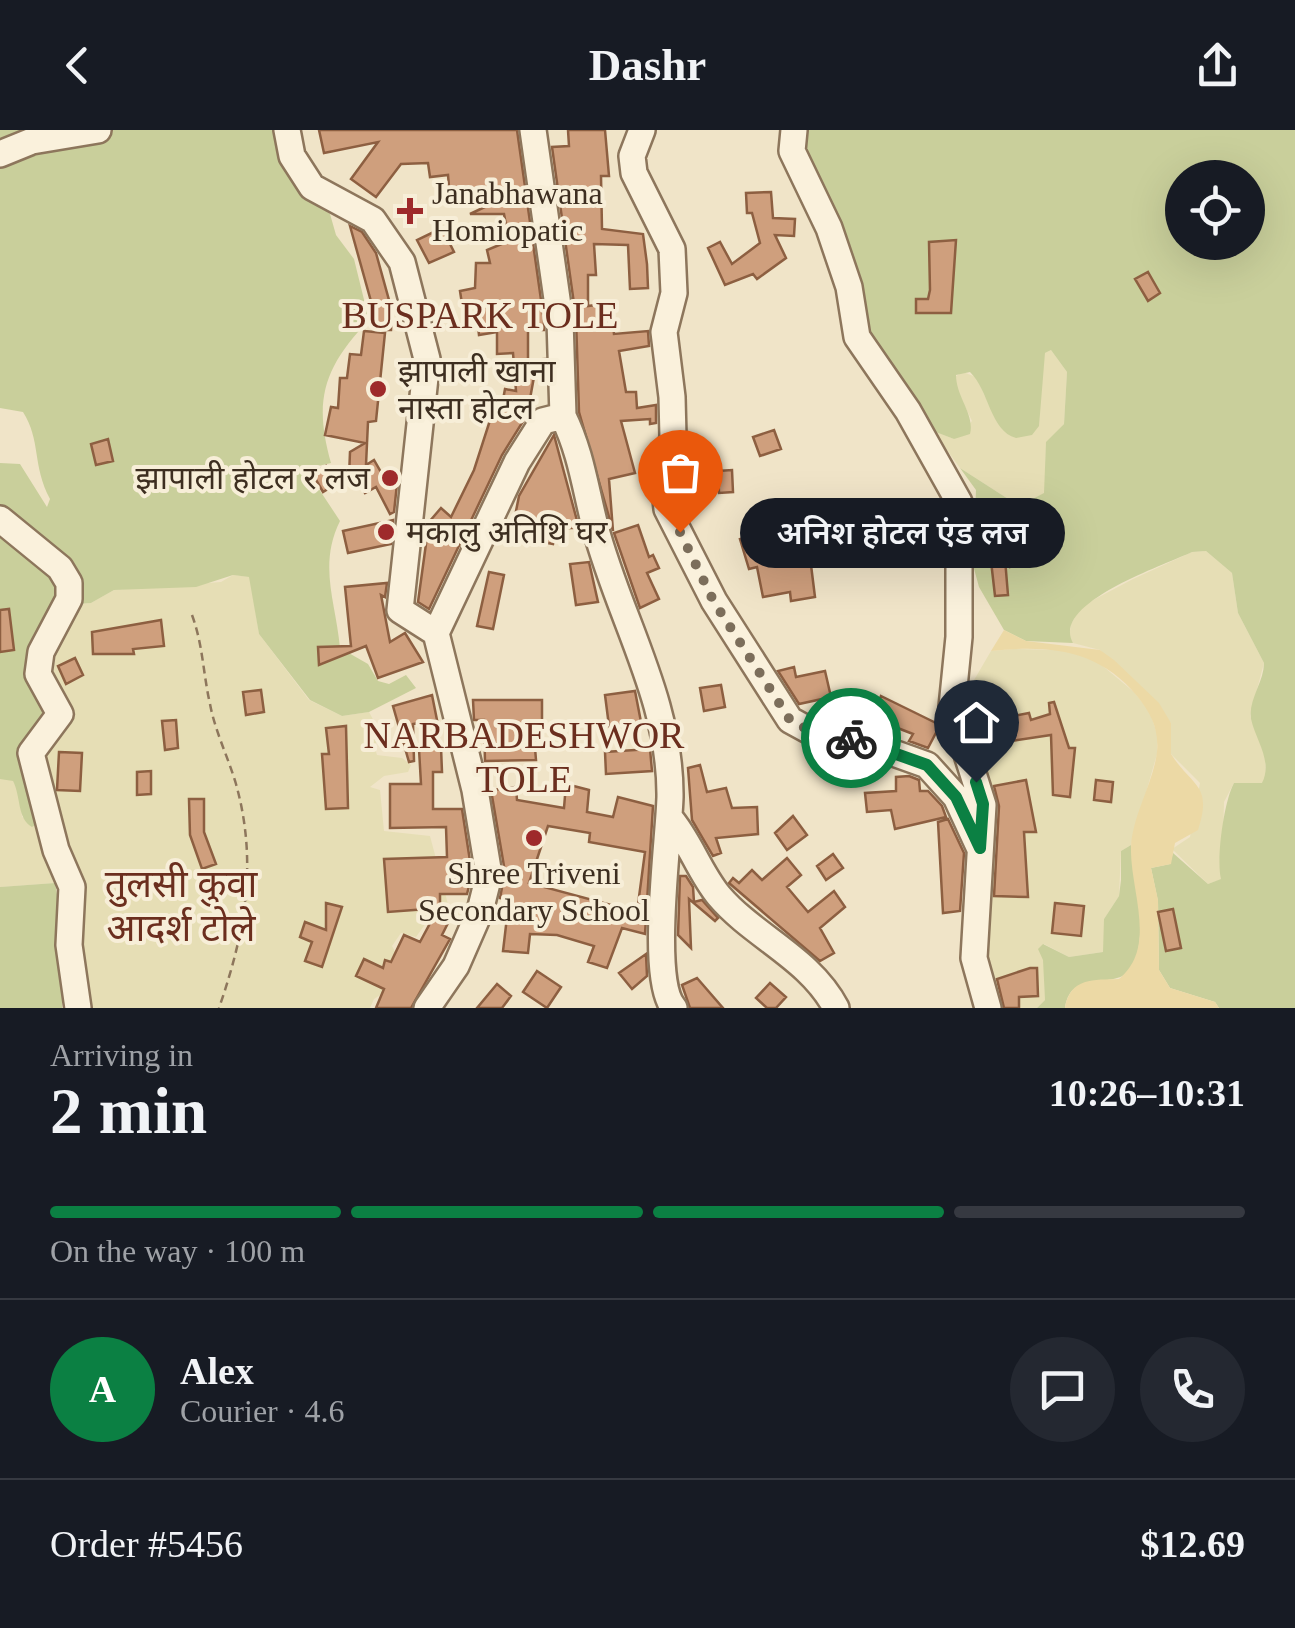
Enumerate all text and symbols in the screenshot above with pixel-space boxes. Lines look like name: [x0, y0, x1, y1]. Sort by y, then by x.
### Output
icon: back: [50, 38, 105, 93]
icon: share: [1190, 38, 1245, 93]
text: Dashr: [589, 40, 706, 90]
map controls: [1165, 160, 1265, 260]
button: locate: [1165, 160, 1265, 260]
place label: Janabhawana Homiopatic: [432, 175, 603, 248]
marker: Janabhawana Homiopatic: [397, 198, 423, 224]
district label: BUSPARK TOLE: [341, 294, 619, 336]
place label: झापाली खाना नास्ता होटल: [398, 353, 556, 426]
marker: झापाली खाना नास्ता होटल: [367, 378, 389, 400]
pin: [638, 430, 723, 533]
icon: bag: [653, 445, 708, 500]
place label: झापाली होटल र लज: [135, 460, 371, 496]
marker: झापाली होटल र लज: [379, 467, 401, 489]
callout: अनिश होटल एंड लज: [740, 497, 1065, 567]
place label: मकालु अतिथि घर: [406, 514, 608, 552]
text: अनिश होटल एंड लज: [777, 515, 1028, 551]
marker: मकालु अतिथि घर: [375, 521, 397, 543]
pin: [934, 680, 1019, 783]
courier: [801, 688, 901, 788]
icon: home: [949, 695, 1004, 750]
icon: bike: [824, 711, 879, 766]
district label: NARBADESHWOR TOLE: [364, 714, 685, 800]
marker: Shree Triveni Secondary School: [523, 827, 545, 849]
place label: Shree Triveni Secondary School: [418, 855, 650, 928]
district label: तुलसी कुवा आदर्श टोले: [105, 862, 258, 949]
text: Arriving in: [50, 1037, 193, 1073]
text: 10:26–10:31: [1049, 1072, 1245, 1114]
text: 2 min: [50, 1075, 207, 1147]
text: On the way · 100 m: [50, 1233, 305, 1269]
button: chat: [1010, 1337, 1115, 1442]
button: phone: [1140, 1337, 1245, 1442]
text: Alex: [180, 1350, 254, 1392]
text: A: [89, 1368, 116, 1410]
text: Courier · 4.6: [180, 1393, 344, 1429]
text: Order #5456: [50, 1523, 243, 1565]
text: $12.69: [1141, 1523, 1245, 1565]

